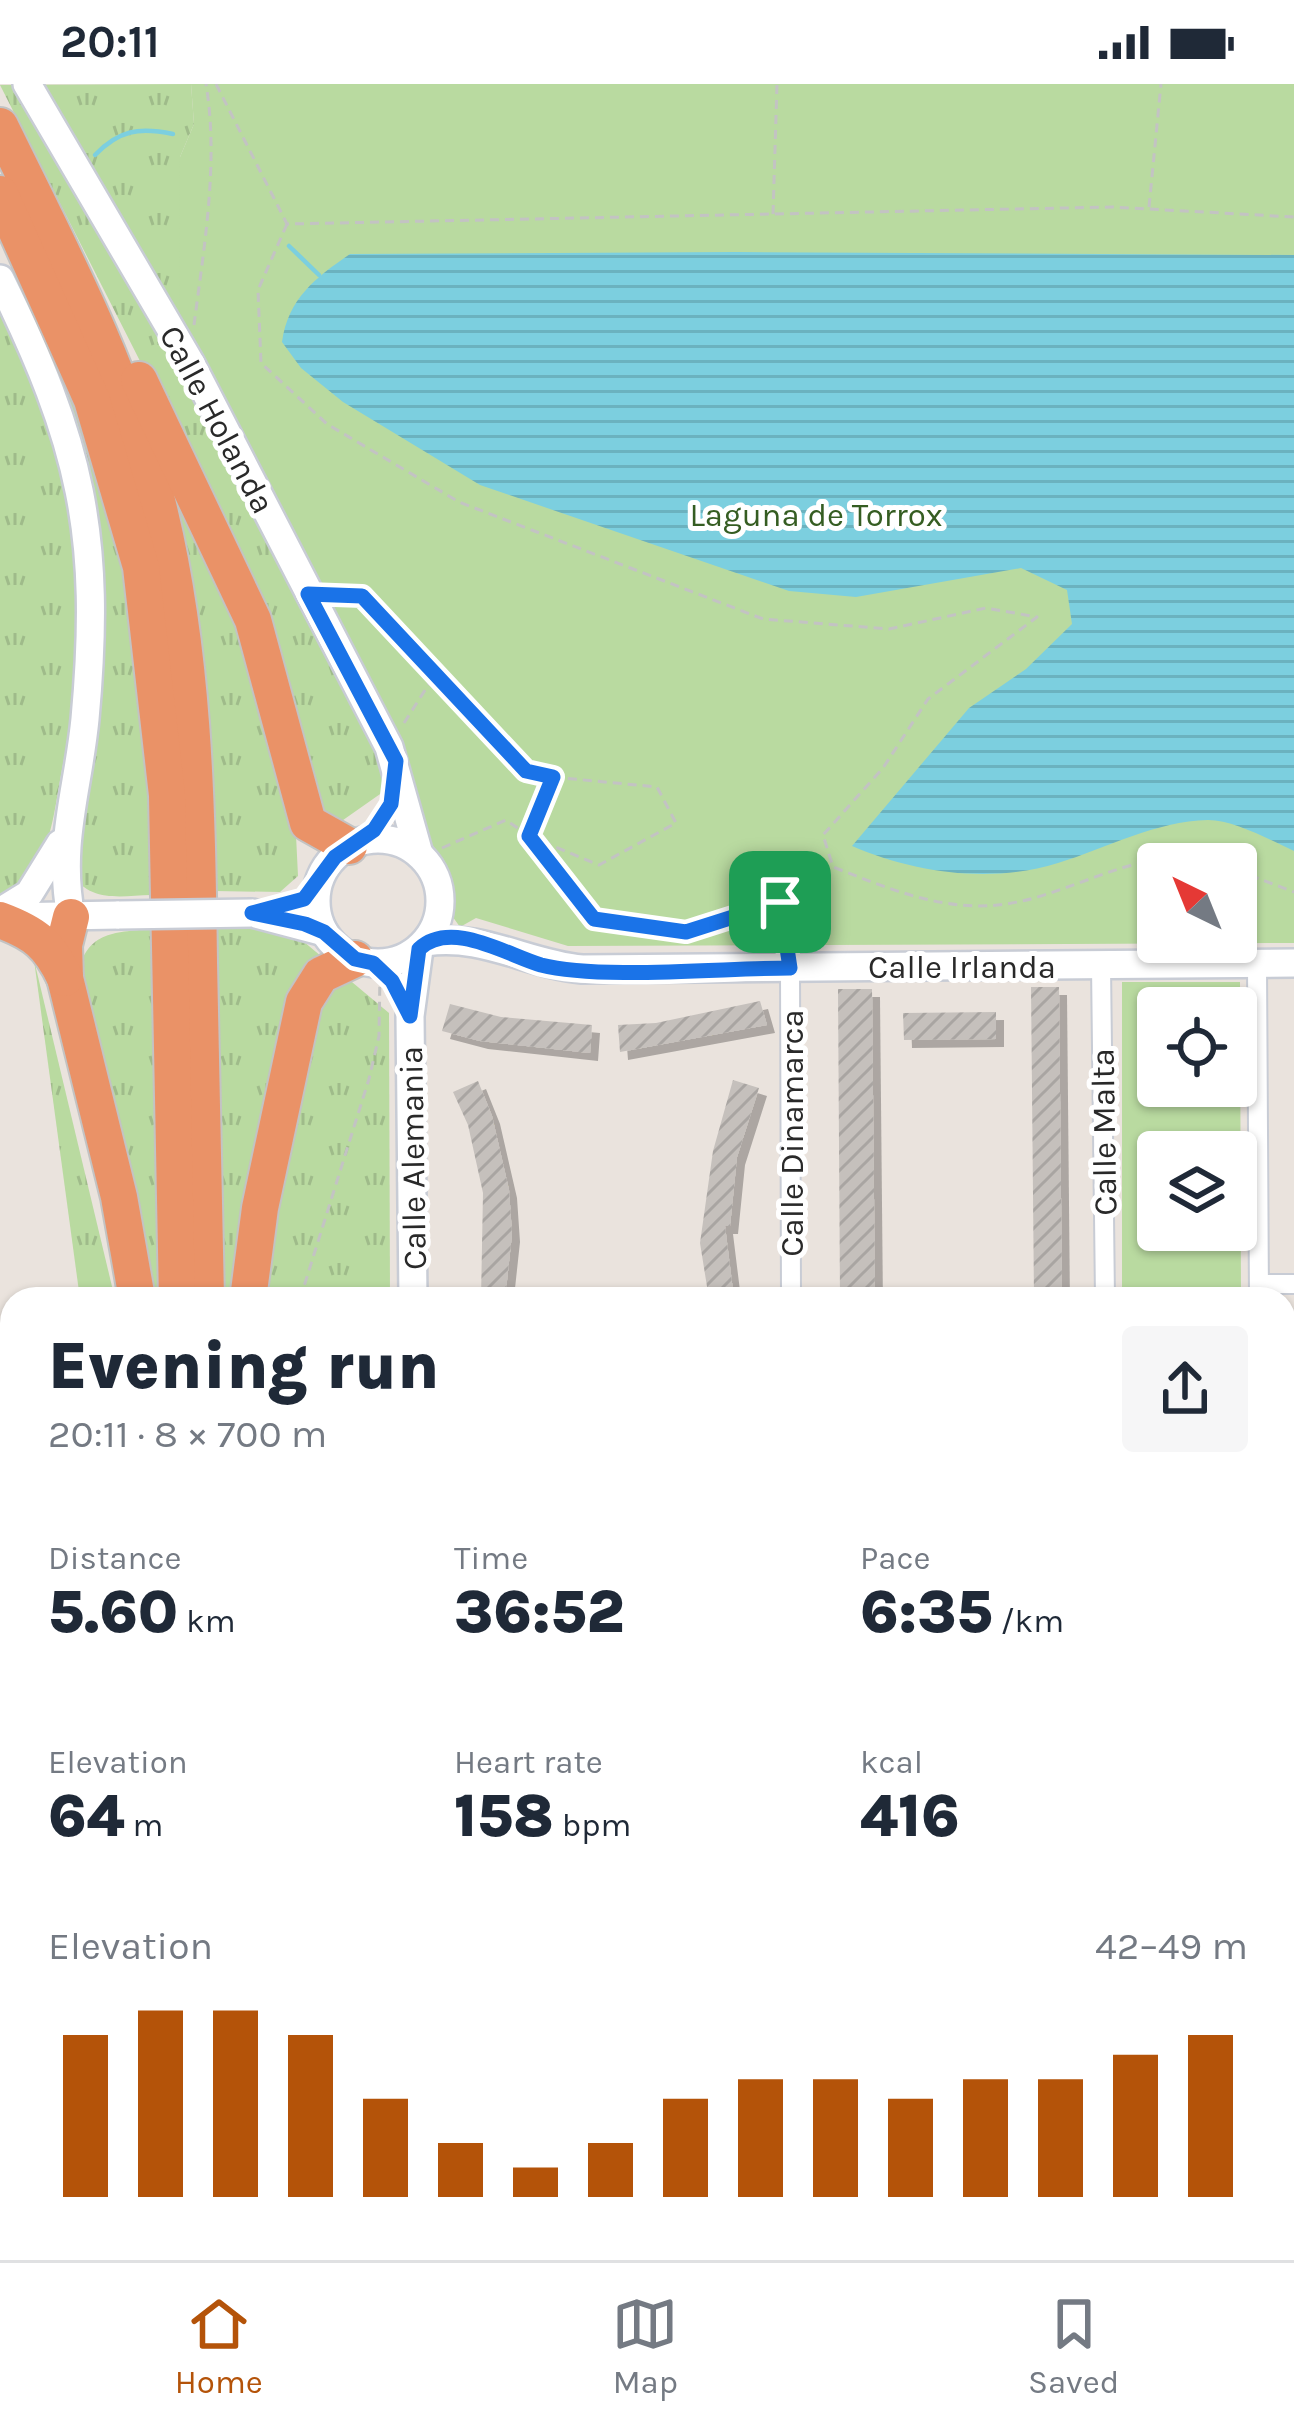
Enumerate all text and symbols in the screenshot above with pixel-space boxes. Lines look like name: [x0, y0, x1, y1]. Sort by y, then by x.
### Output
text: 20:11: [60, 16, 160, 68]
street label: Calle Holanda: [152, 319, 282, 520]
park label: Laguna de Torrox: [689, 496, 943, 534]
north arrow: [1137, 843, 1257, 963]
map controls: [1137, 843, 1257, 1251]
pin: [729, 851, 831, 953]
icon: arrive: [747, 869, 813, 935]
street label: Calle Irlanda: [868, 948, 1056, 986]
button: locate: [1137, 987, 1257, 1107]
street label: Calle Dinamarca: [773, 1009, 811, 1257]
street label: Calle Alemania: [392, 1046, 434, 1270]
street label: Calle Malta: [1084, 1048, 1124, 1216]
button: layers: [1137, 1131, 1257, 1251]
button: share: [1122, 1326, 1248, 1452]
text: Evening run: [48, 1327, 439, 1405]
text: 20:11 · 8 × 700 m: [48, 1411, 327, 1457]
text: Distance: [48, 1539, 181, 1577]
text: Time: [454, 1539, 528, 1577]
text: Pace: [860, 1539, 930, 1577]
text: 5.60: [48, 1577, 178, 1647]
text: 36:52: [454, 1577, 624, 1647]
text: 6:35: [860, 1577, 993, 1647]
text: km: [178, 1602, 236, 1640]
text: /km: [993, 1602, 1064, 1640]
text: Elevation: [48, 1743, 188, 1781]
text: Heart rate: [454, 1743, 603, 1781]
text: kcal: [860, 1743, 923, 1781]
text: 64: [48, 1781, 125, 1851]
text: 158: [454, 1781, 554, 1851]
text: 416: [860, 1781, 960, 1851]
text: m: [125, 1806, 163, 1844]
text: bpm: [554, 1806, 631, 1844]
text: Elevation: [48, 1923, 213, 1969]
text: 42–49 m: [1095, 1923, 1248, 1969]
tab: Home: [175, 2291, 263, 2401]
tab: Map: [612, 2291, 678, 2401]
tab: Saved: [1028, 2291, 1119, 2401]

